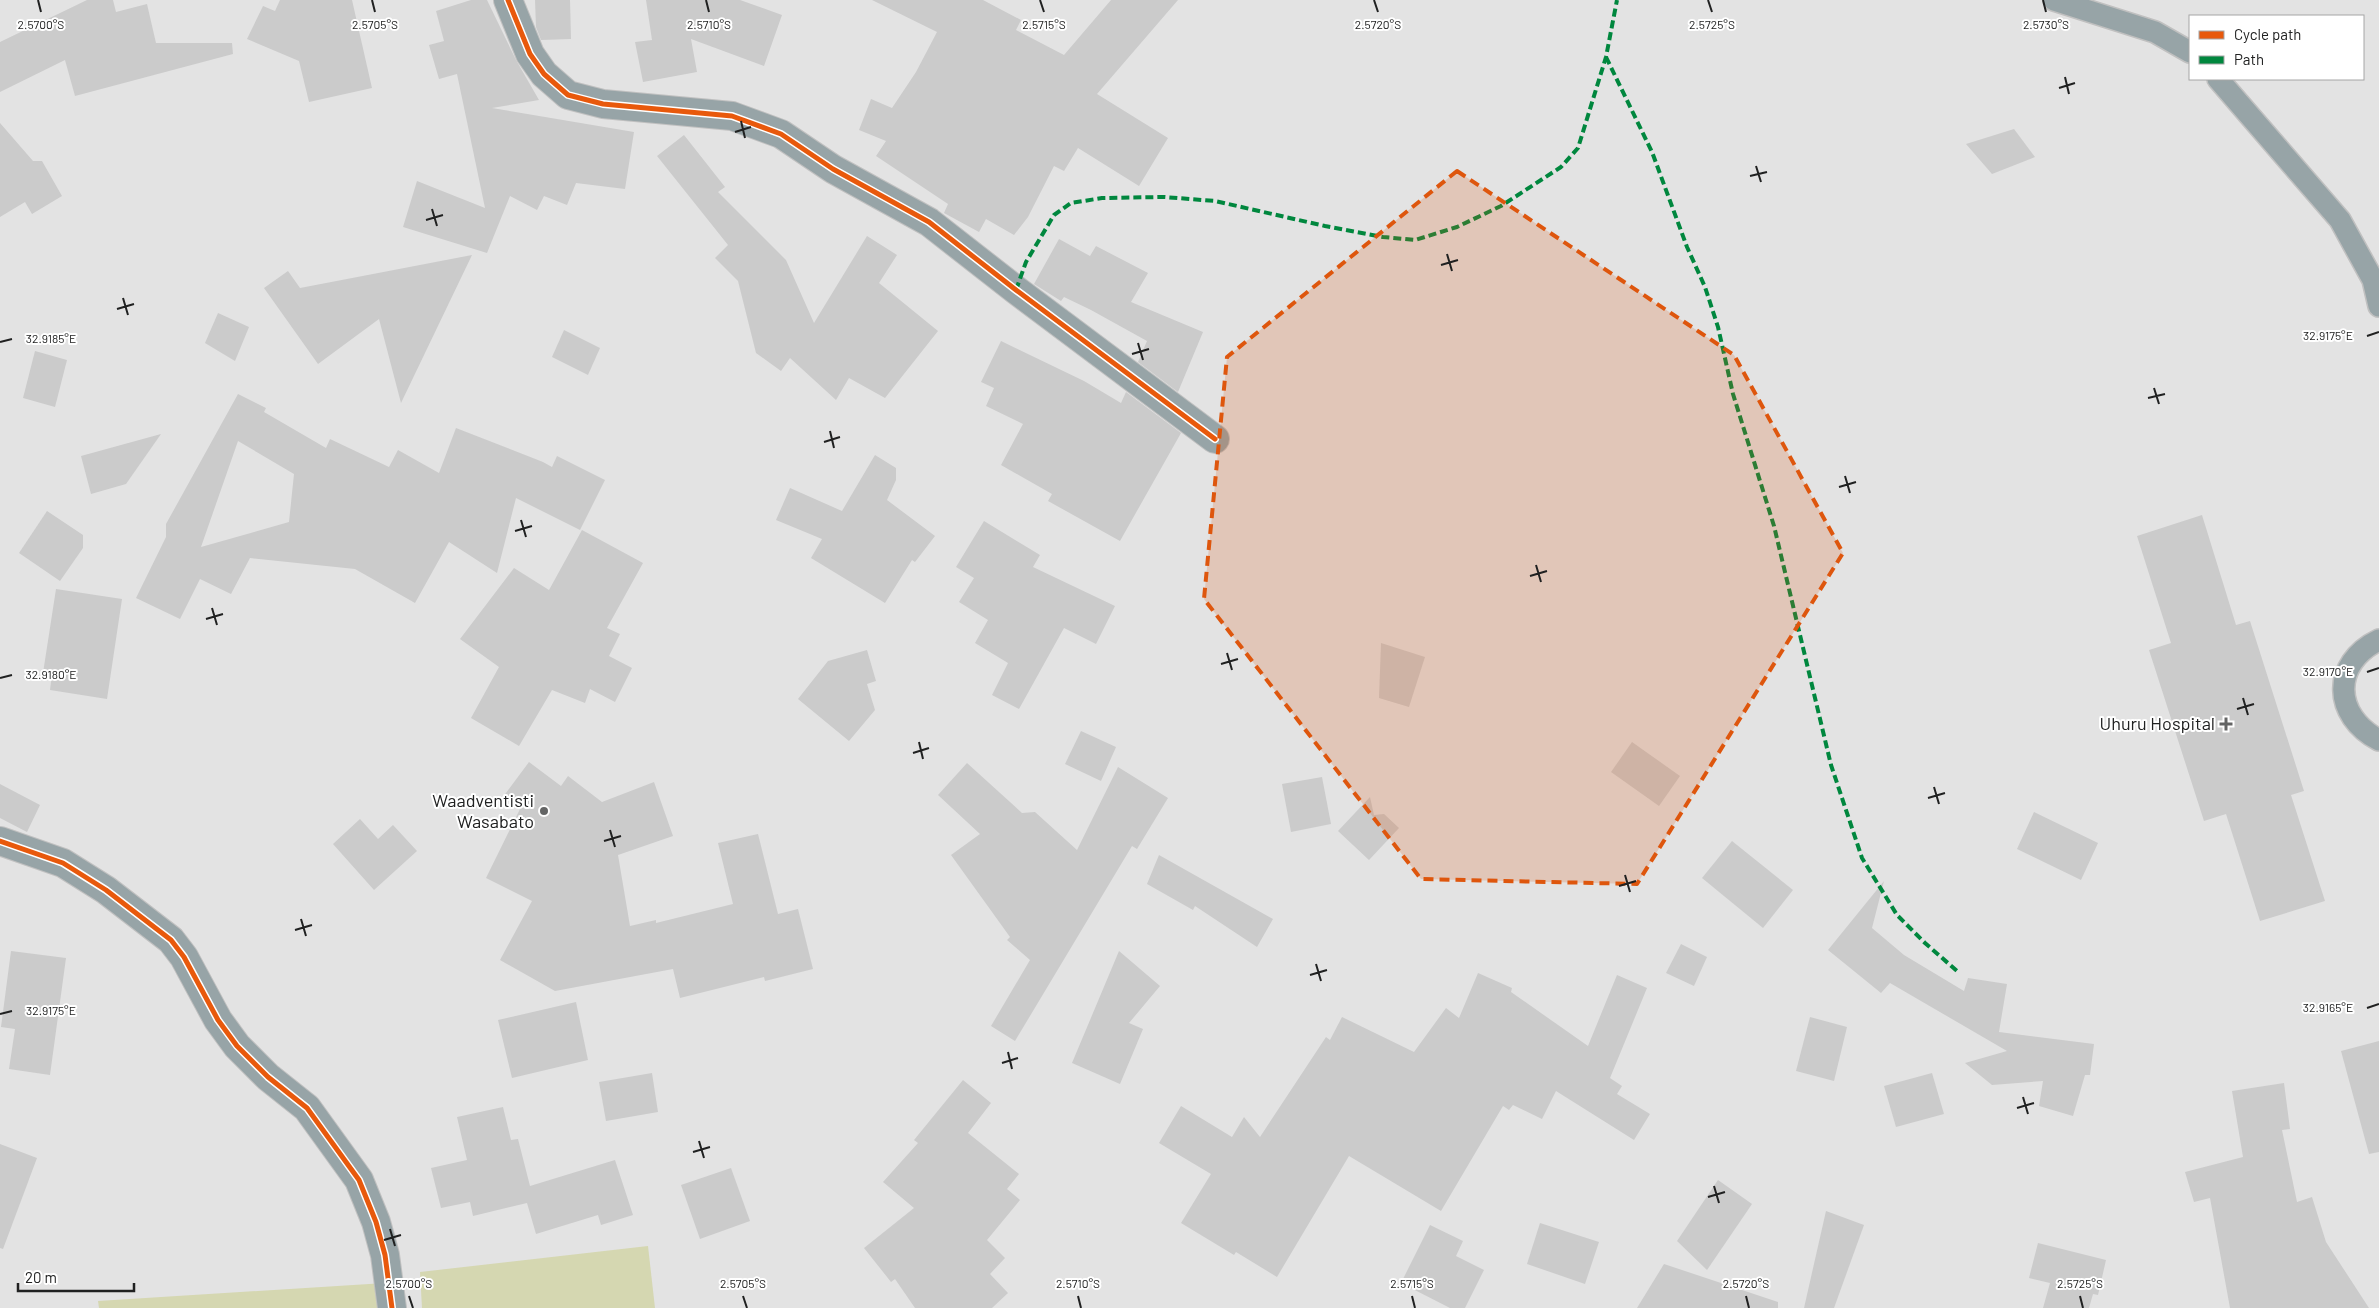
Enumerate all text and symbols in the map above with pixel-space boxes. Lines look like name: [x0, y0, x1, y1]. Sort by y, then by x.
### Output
legend: [2189, 15, 2364, 80]
text: 2.5700°S: [18, 17, 64, 31]
text: 2.5705°S: [352, 17, 398, 31]
text: 2.5710°S: [687, 17, 731, 31]
text: 2.5715°S: [1022, 17, 1066, 31]
text: 2.5720°S: [1355, 17, 1401, 31]
text: 2.5725°S: [1689, 17, 1735, 31]
text: 2.5730°S: [2023, 17, 2069, 31]
text: Cycle path: [2234, 25, 2301, 43]
text: Path: [2234, 50, 2264, 68]
text: 32.9175°E: [2303, 328, 2353, 342]
text: 32.9185°E: [26, 331, 76, 345]
text: 32.9170°E: [2303, 664, 2353, 678]
text: 32.9180°E: [25, 667, 77, 681]
place label: Uhuru Hospital: [2100, 712, 2215, 734]
marker: Uhuru Hospital: [2219, 717, 2233, 731]
place label: Waadventisti Wasabato: [432, 789, 534, 832]
marker: Waadventisti Wasabato: [538, 805, 550, 817]
text: 32.9165°E: [2303, 1000, 2353, 1014]
text: 32.9175°E: [26, 1003, 76, 1017]
scale bar: [18, 1260, 134, 1292]
text: 20 m: [25, 1268, 57, 1286]
text: 2.5700°S: [386, 1276, 432, 1290]
text: 2.5705°S: [720, 1276, 766, 1290]
text: 2.5710°S: [1056, 1276, 1100, 1290]
text: 2.5715°S: [1390, 1276, 1434, 1290]
text: 2.5720°S: [1723, 1276, 1769, 1290]
text: 2.5725°S: [2057, 1276, 2103, 1290]

